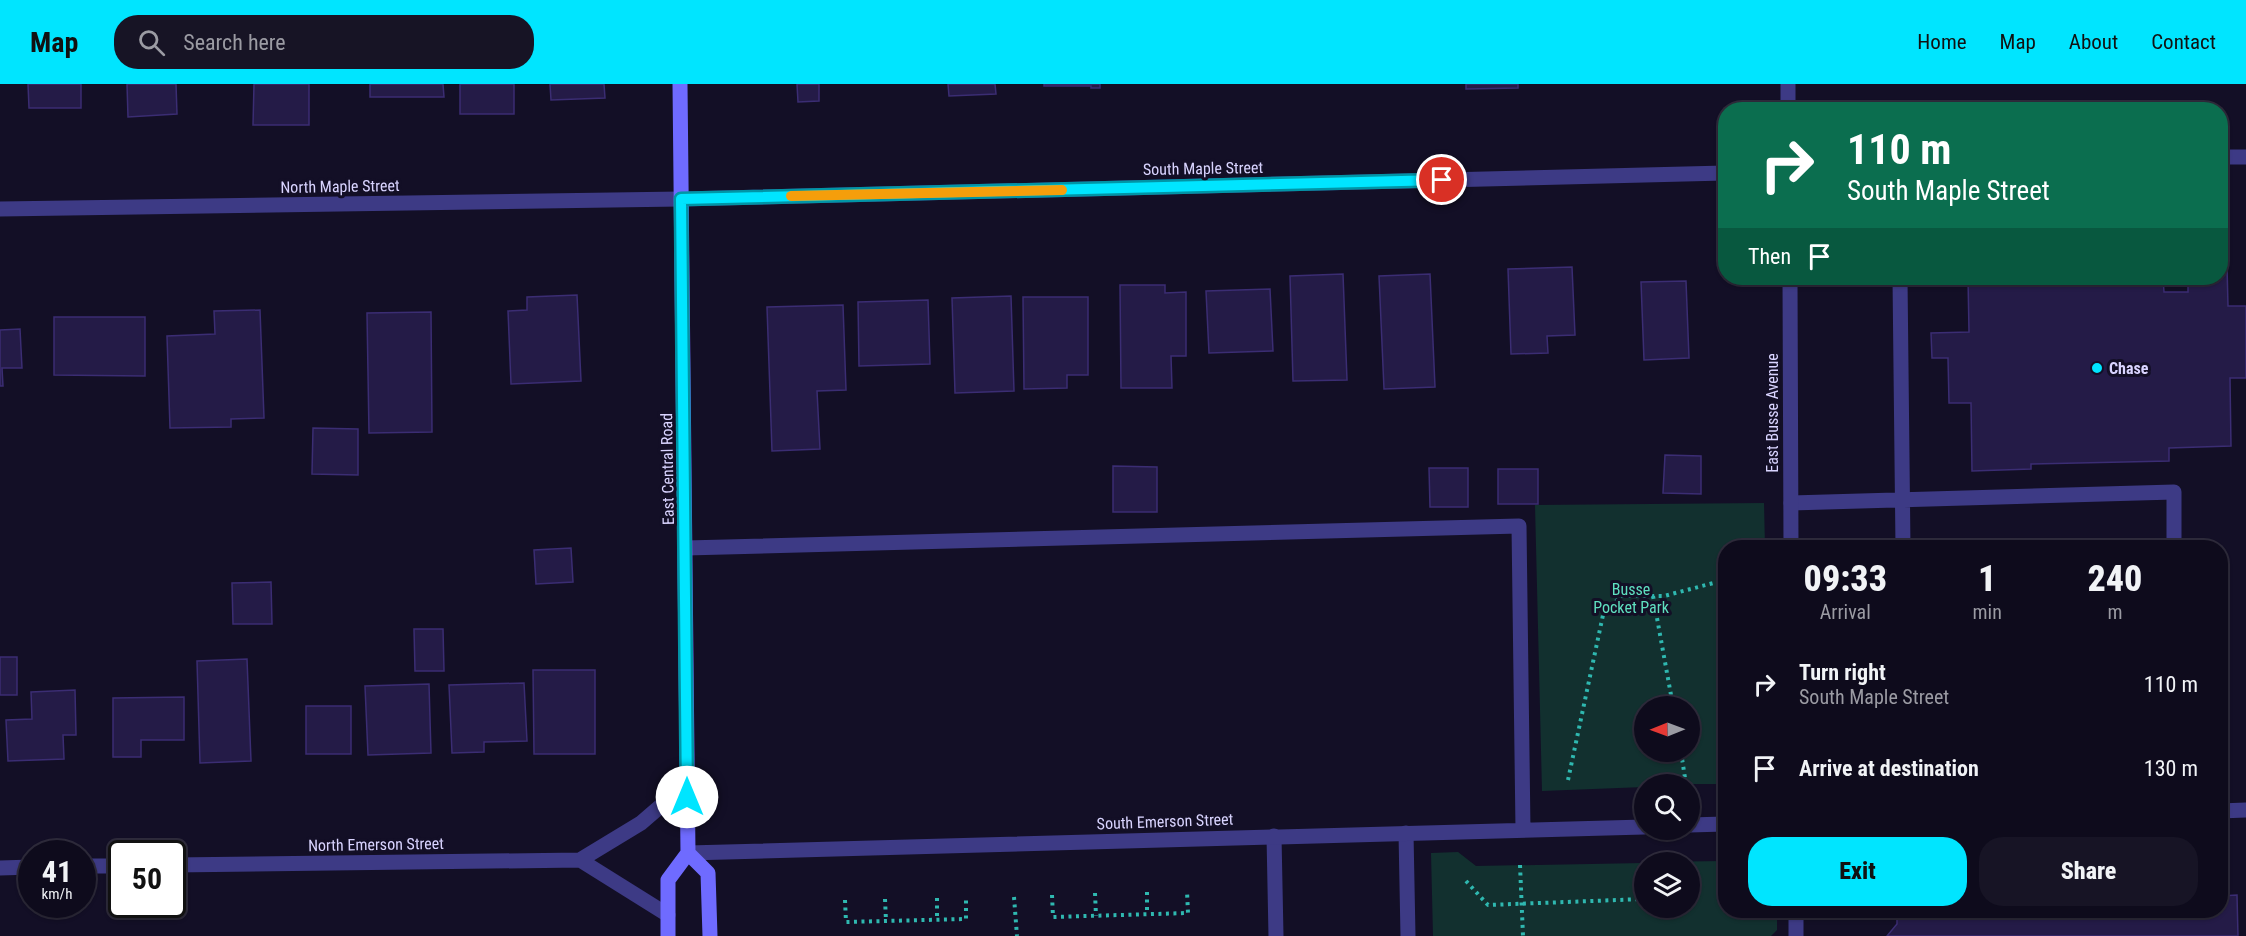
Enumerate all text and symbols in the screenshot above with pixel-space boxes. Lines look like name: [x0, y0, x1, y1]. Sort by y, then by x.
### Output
search box: [114, 15, 534, 69]
text: Map: [30, 26, 78, 59]
icon: search: [135, 26, 168, 59]
text: Search here: [183, 30, 286, 55]
text: Home: [1917, 30, 1967, 54]
text: Map: [2000, 30, 2036, 54]
text: About: [2069, 30, 2118, 54]
text: Contact: [2151, 30, 2216, 54]
text: 110 m: [1847, 125, 1952, 174]
icon: right: [1748, 126, 1826, 204]
pin: [1416, 154, 1467, 205]
street label: South Maple Street: [1143, 158, 1264, 179]
icon: arrive: [1425, 163, 1458, 196]
text: South Maple Street: [1847, 175, 2050, 207]
street label: North Maple Street: [280, 176, 400, 197]
icon: arrive: [1803, 240, 1836, 273]
text: Then: [1748, 244, 1791, 269]
street label: East Busse Avenue: [1763, 353, 1782, 473]
place label: Chase: [2109, 359, 2149, 378]
marker: Chase: [2090, 361, 2104, 375]
street label: East Central Road: [657, 413, 678, 525]
text: 09:33: [1804, 558, 1887, 600]
text: 1: [1978, 558, 1996, 600]
text: 240: [2087, 558, 2142, 600]
park label: Busse Pocket Park: [1593, 580, 1670, 617]
text: Arrival: [1820, 600, 1871, 624]
text: min: [1973, 600, 2002, 624]
text: m: [2107, 600, 2122, 624]
text: Turn right: [1799, 660, 1886, 685]
icon: right: [1748, 668, 1781, 701]
text: 110 m: [2144, 672, 2198, 697]
text: South Maple Street: [1799, 685, 1949, 709]
north arrow: [1634, 696, 1700, 762]
map controls: [1634, 696, 1700, 918]
icon: arrive: [1748, 752, 1781, 785]
text: Arrive at destination: [1799, 756, 1979, 781]
text: 130 m: [2144, 756, 2198, 781]
position arrow: [655, 765, 719, 829]
button: search: [1634, 774, 1700, 840]
street label: South Emerson Street: [1096, 810, 1234, 833]
street label: North Emerson Street: [308, 834, 444, 855]
button: Exit: [1748, 837, 1967, 906]
button: Share: [1979, 837, 2198, 906]
speed limit sign: 50: [108, 840, 186, 918]
button: layers: [1634, 852, 1700, 918]
text: 41: [42, 854, 72, 889]
text: km/h: [42, 885, 72, 903]

